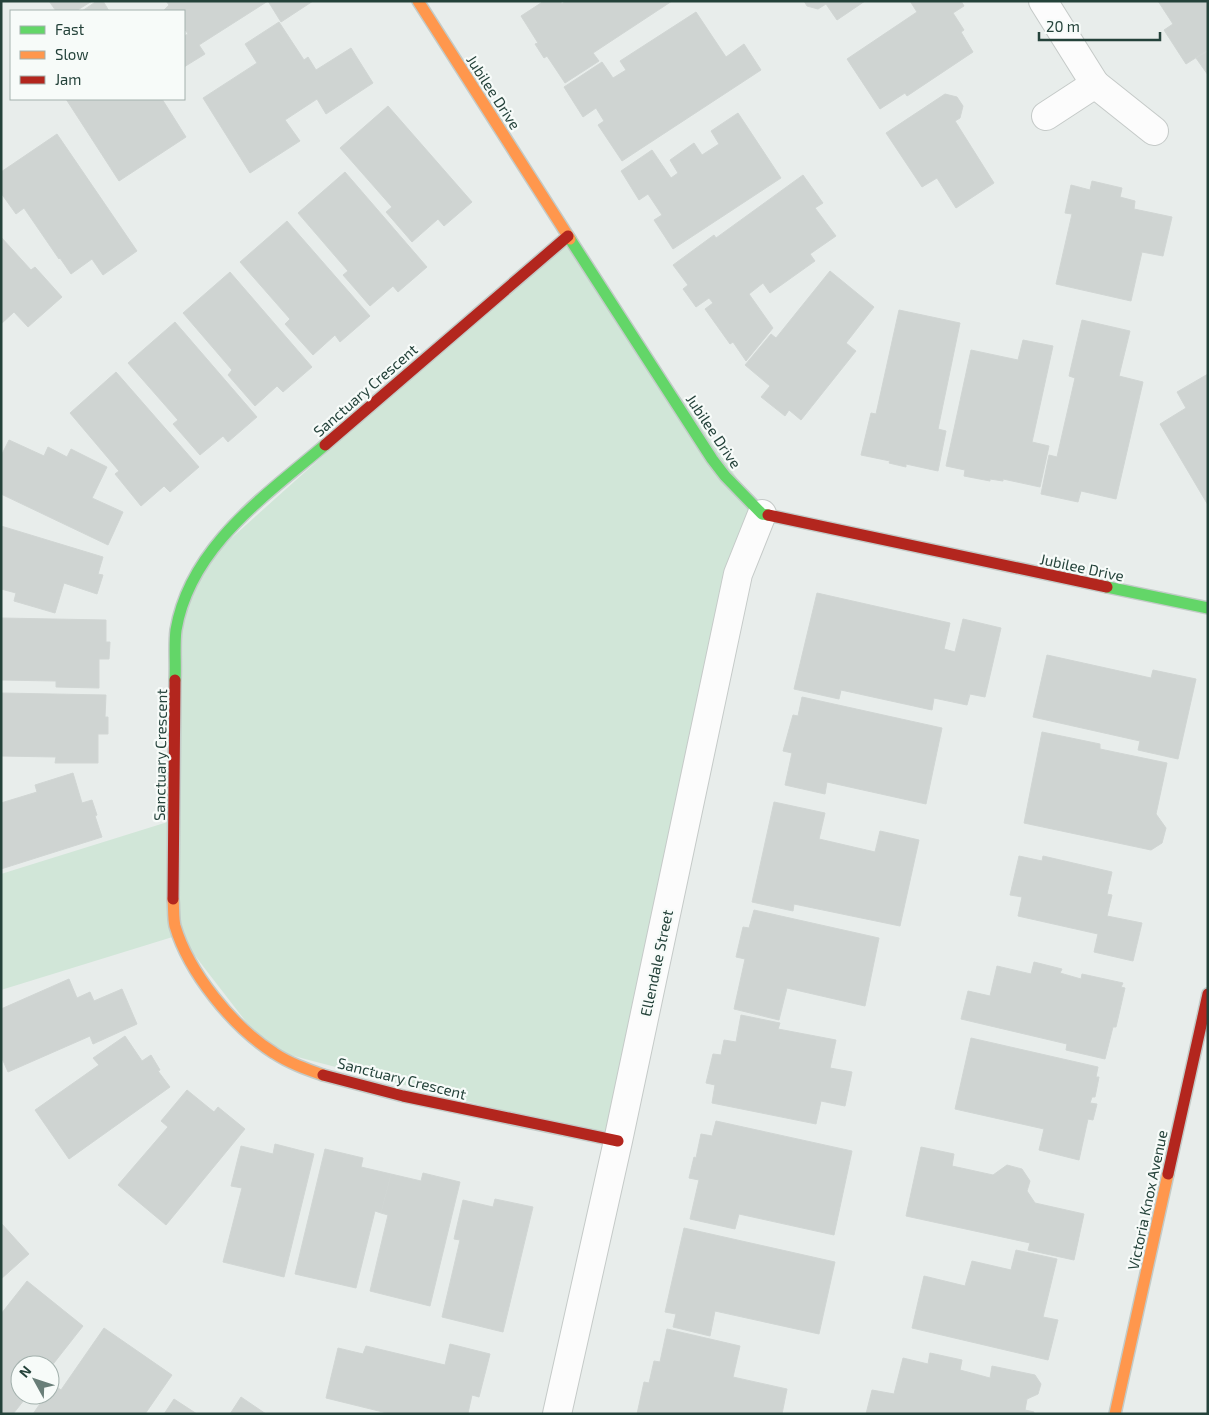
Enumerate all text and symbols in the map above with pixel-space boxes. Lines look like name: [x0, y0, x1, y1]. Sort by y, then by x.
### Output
legend: [10, 10, 185, 100]
scale bar: [1039, 10, 1160, 42]
text: 20 m: [1046, 17, 1080, 35]
text: Fast: [55, 20, 85, 38]
text: Slow: [55, 45, 89, 63]
street label: Jubilee Drive: [463, 51, 525, 133]
text: Jam: [55, 70, 81, 88]
street label: Sanctuary Crescent: [309, 340, 421, 440]
street label: Jubilee Drive: [683, 391, 745, 471]
street label: Jubilee Drive: [1038, 549, 1126, 585]
street label: Sanctuary Crescent: [150, 689, 170, 821]
street label: Ellendale Street: [636, 908, 676, 1018]
street label: Sanctuary Crescent: [336, 1053, 468, 1103]
street label: Victoria Knox Avenue: [1123, 1128, 1171, 1272]
north arrow: [10, 1355, 60, 1405]
text: N: [15, 1362, 34, 1381]

